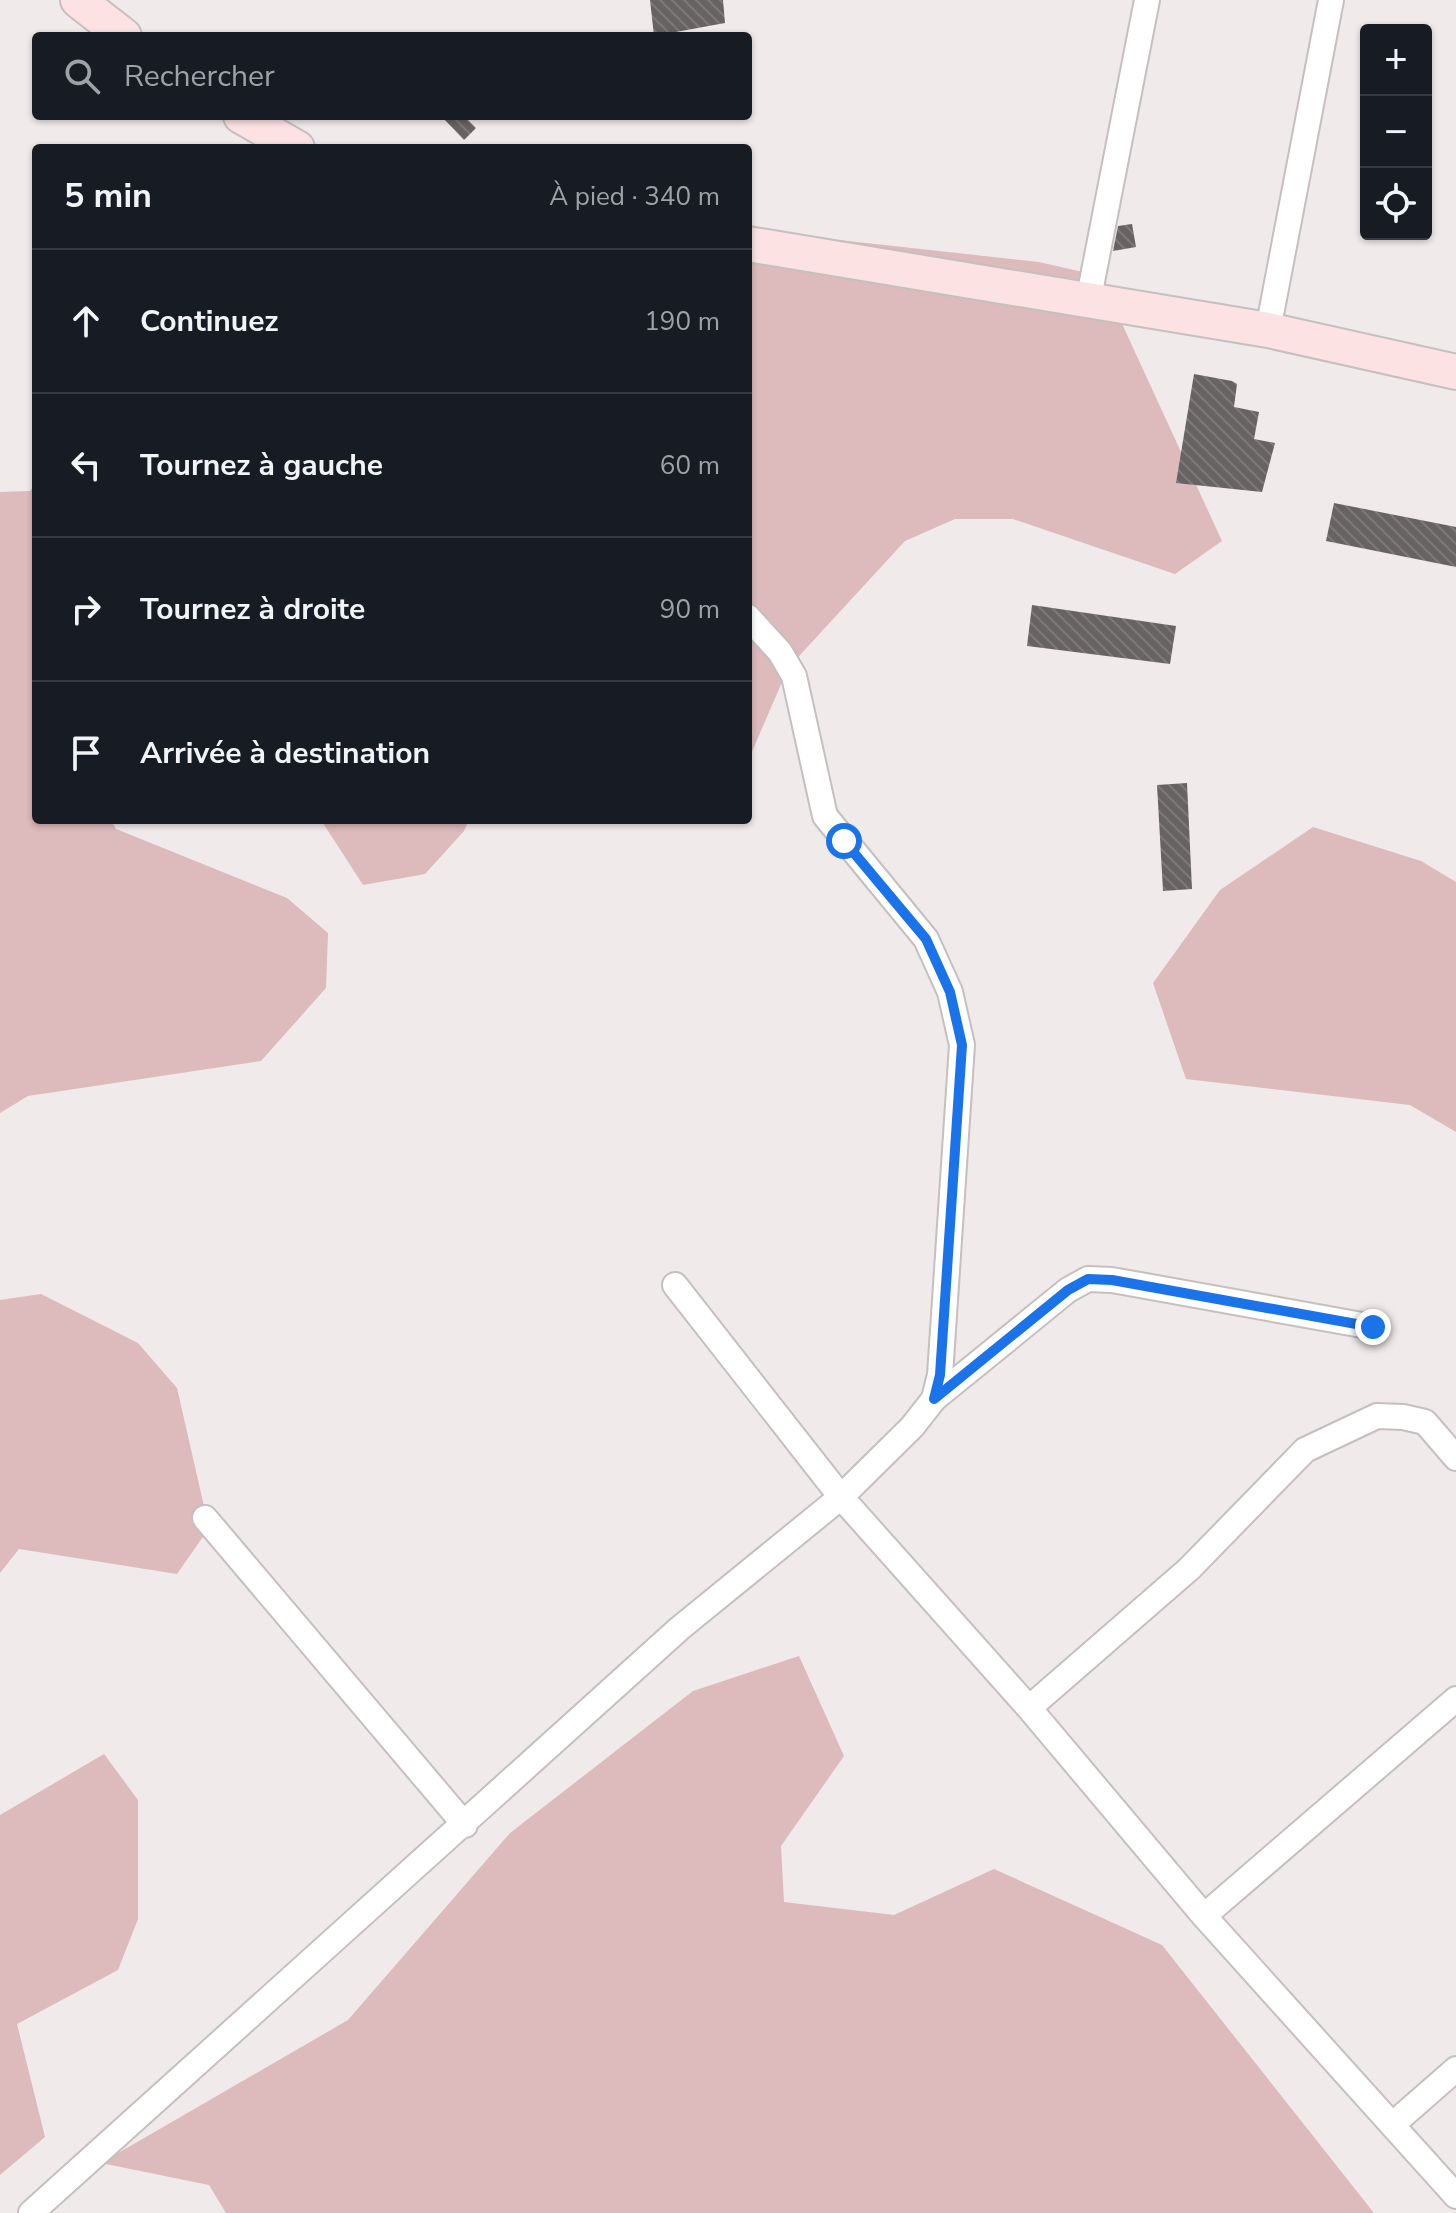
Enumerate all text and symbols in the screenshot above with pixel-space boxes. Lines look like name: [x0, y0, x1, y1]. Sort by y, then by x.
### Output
map controls: [1360, 24, 1432, 240]
button: +: [1360, 24, 1432, 96]
search box: [32, 32, 752, 120]
icon: search: [60, 54, 104, 98]
text: Rechercher: [124, 56, 275, 97]
button: −: [1360, 96, 1432, 168]
button: locate: [1360, 168, 1432, 240]
text: 5 min: [64, 173, 152, 219]
text: À pied · 340 m: [549, 179, 720, 214]
icon: ahead: [64, 299, 108, 343]
text: Continuez: [140, 301, 279, 342]
text: 190 m: [644, 304, 720, 339]
icon: left: [64, 443, 108, 487]
text: Tournez à gauche: [140, 445, 383, 486]
text: 60 m: [660, 448, 720, 483]
icon: right: [64, 587, 108, 631]
text: Tournez à droite: [140, 589, 365, 630]
text: 90 m: [660, 592, 720, 627]
icon: arrive: [64, 731, 108, 775]
text: Arrivée à destination: [140, 733, 430, 774]
route start: [826, 823, 862, 859]
route end: [1355, 1309, 1391, 1345]

